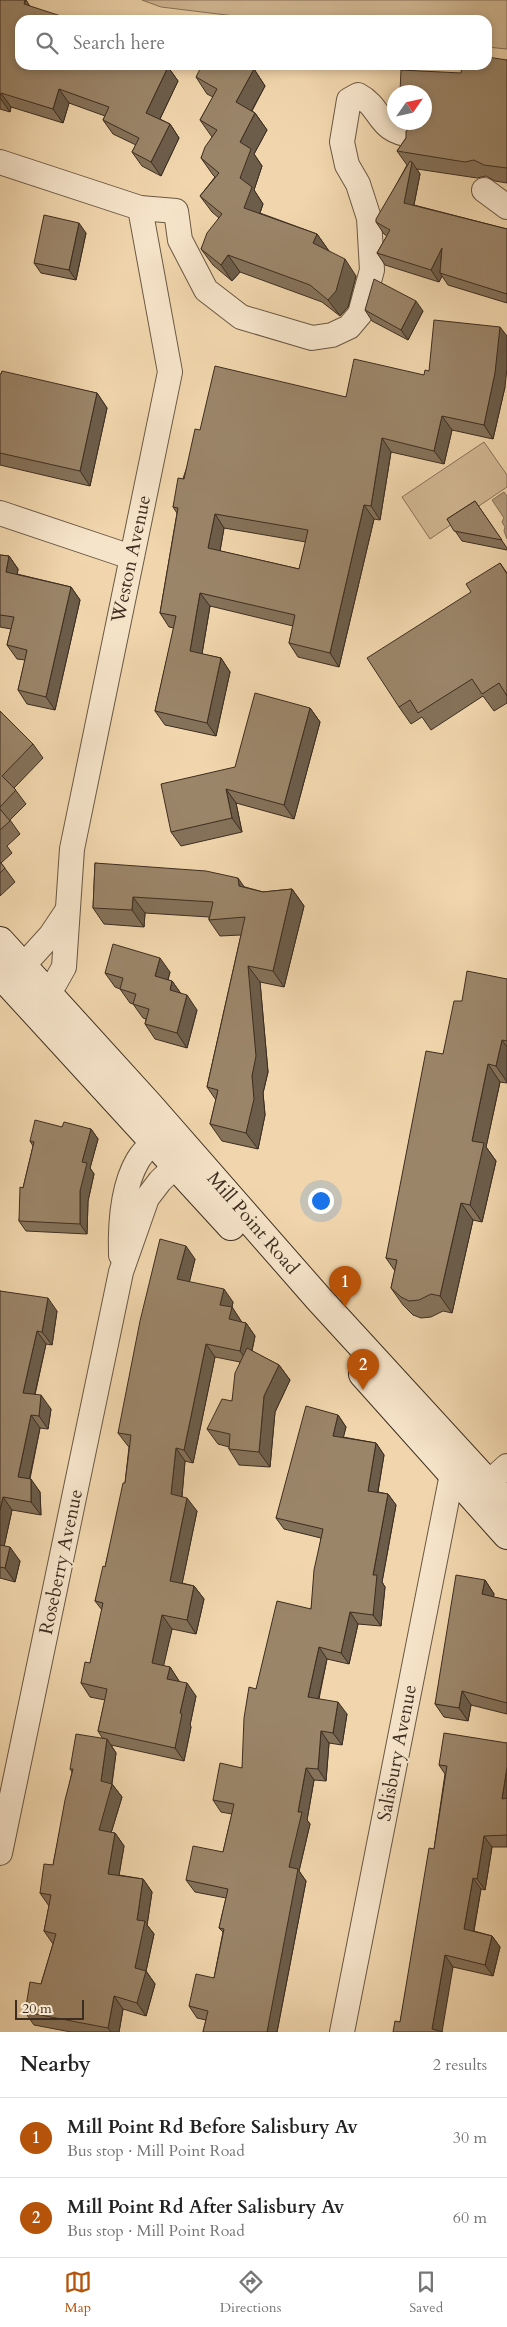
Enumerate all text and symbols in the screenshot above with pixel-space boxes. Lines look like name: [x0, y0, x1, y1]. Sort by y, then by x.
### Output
search box: [15, 15, 492, 70]
icon: search: [33, 29, 61, 57]
text: Search here: [73, 30, 165, 56]
north arrow: [387, 85, 432, 130]
street label: Weston Avenue: [105, 493, 157, 626]
street label: Mill Point Road: [201, 1166, 305, 1280]
your location: [308, 1188, 334, 1214]
pin: 1: [329, 1266, 361, 1307]
pin: 2: [347, 1349, 379, 1390]
street label: Roseberry Avenue: [33, 1487, 89, 1637]
street label: Salisbury Avenue: [371, 1683, 423, 1823]
scale bar: [15, 1997, 84, 2020]
text: 20 m: [22, 1999, 52, 2018]
text: Nearby: [20, 2050, 91, 2079]
text: 2 results: [433, 2054, 487, 2076]
text: Mill Point Rd Before Salisbury Av: [67, 2114, 358, 2140]
text: 1: [32, 2127, 40, 2149]
text: 30 m: [453, 2127, 487, 2149]
text: Bus stop · Mill Point Road: [67, 2140, 245, 2162]
text: Mill Point Rd After Salisbury Av: [67, 2194, 344, 2220]
text: 2: [32, 2207, 40, 2229]
text: 60 m: [453, 2207, 487, 2229]
text: Bus stop · Mill Point Road: [67, 2220, 245, 2242]
tab: Map: [64, 2268, 92, 2317]
tab: Directions: [220, 2268, 281, 2317]
tab: Saved: [409, 2268, 443, 2317]

